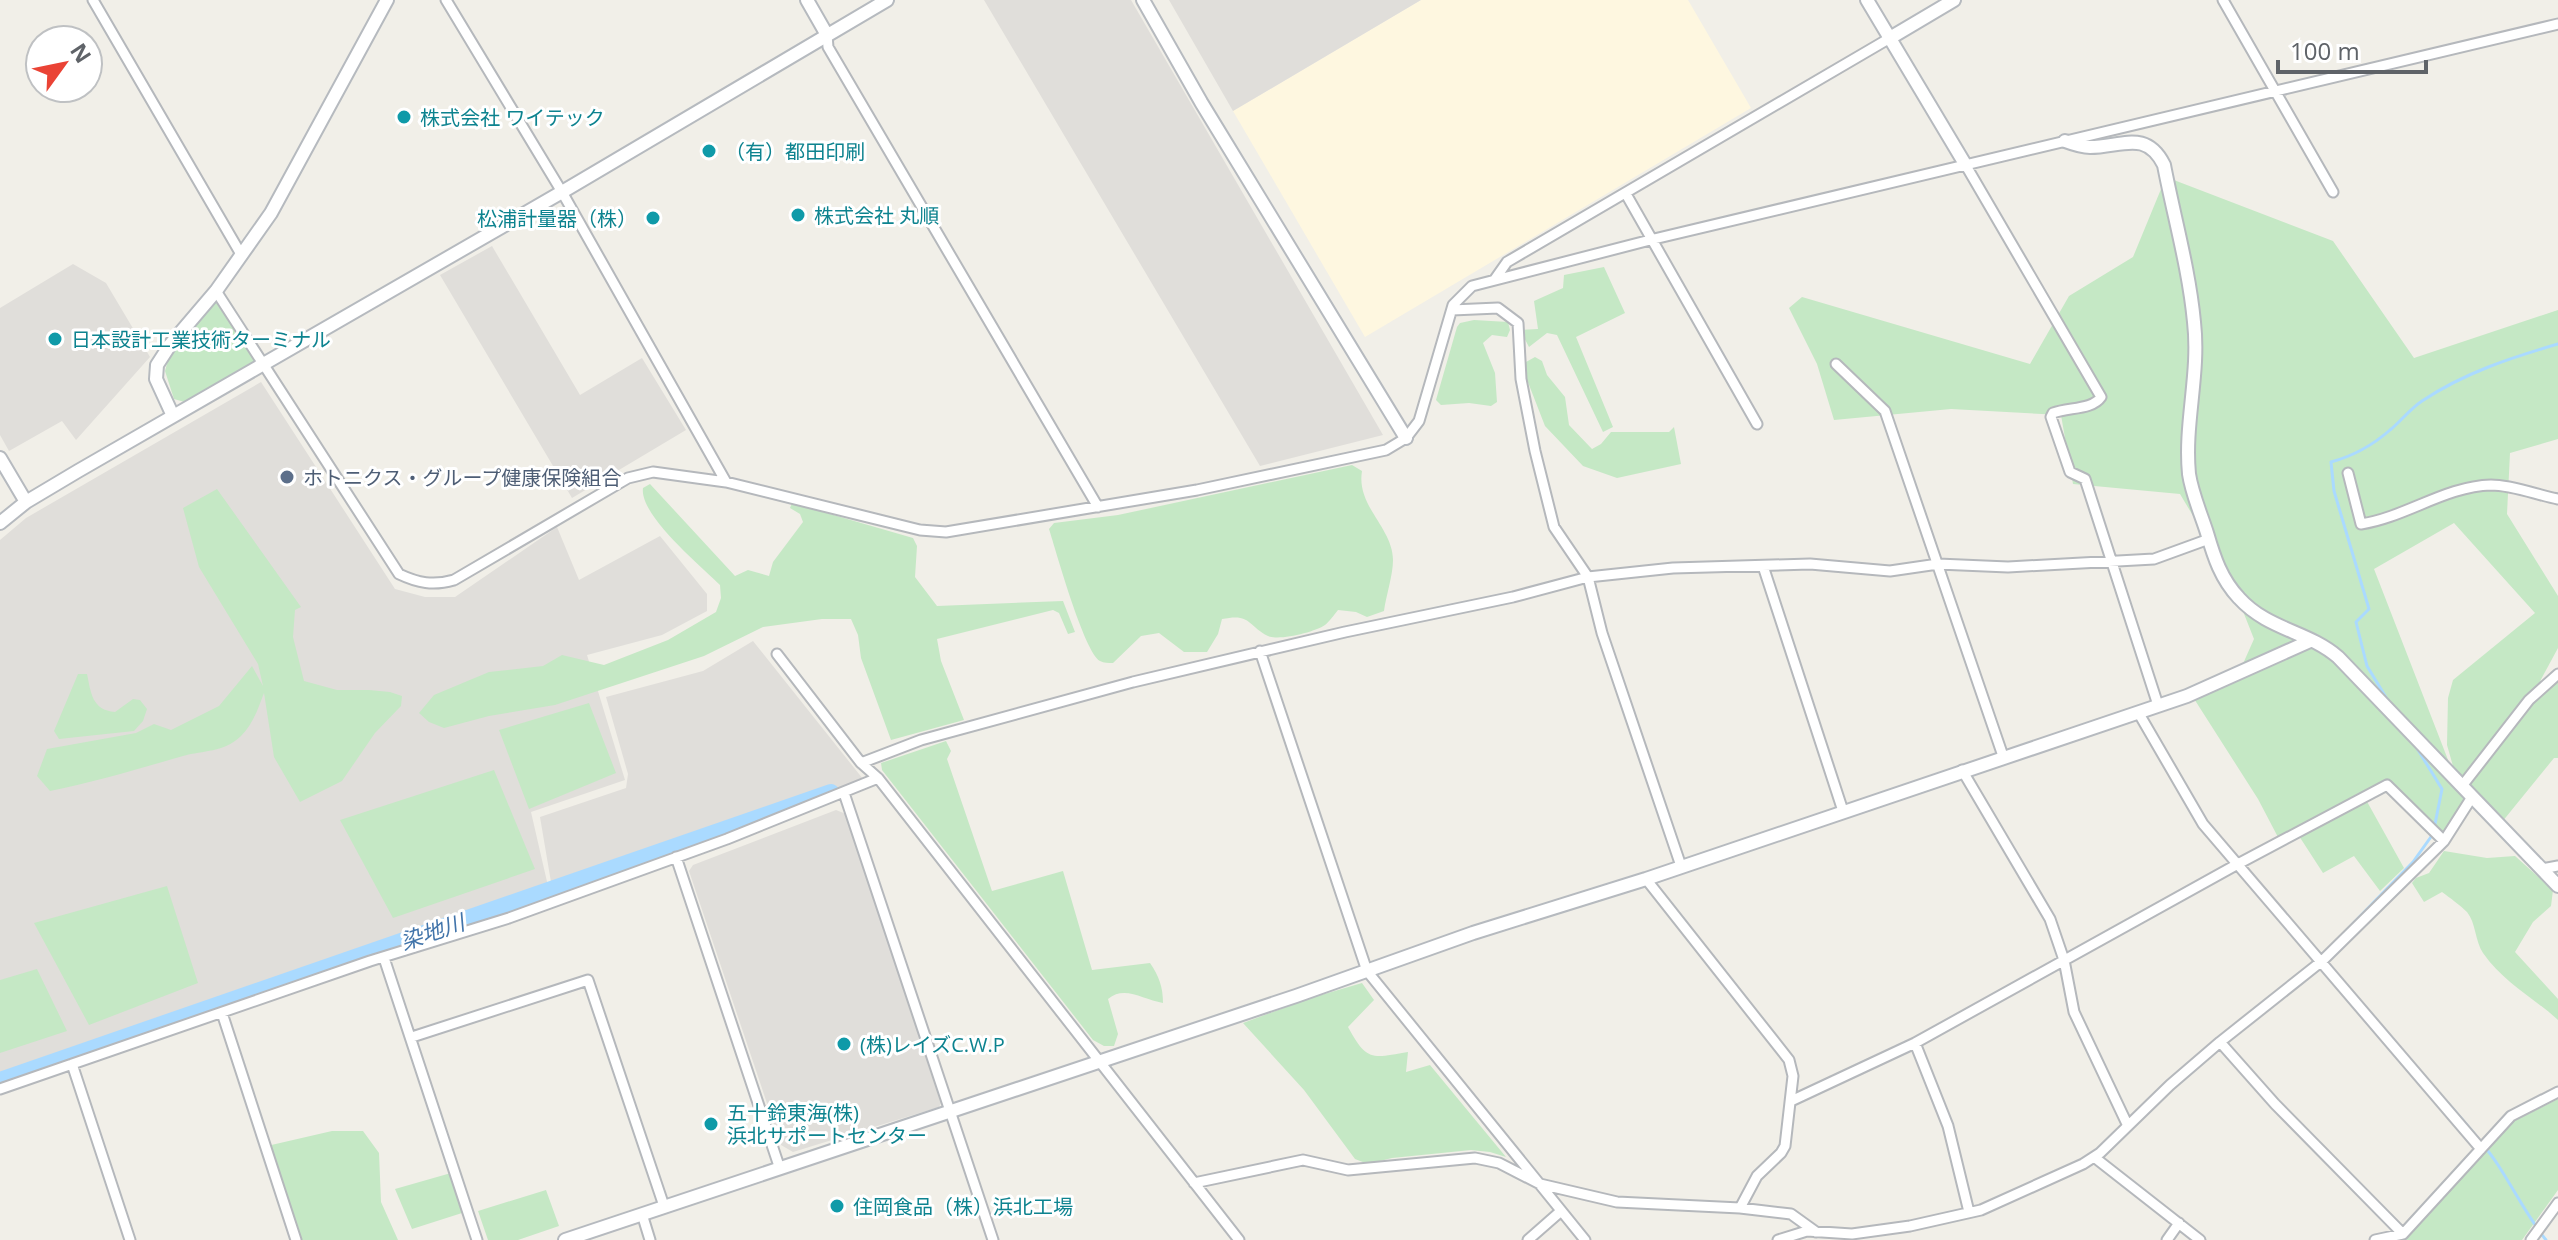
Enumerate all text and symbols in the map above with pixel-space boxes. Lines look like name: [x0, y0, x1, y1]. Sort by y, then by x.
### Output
north arrow: [24, 24, 104, 104]
scale bar: [2278, 24, 2426, 74]
text: 100 m: [2290, 34, 2360, 67]
text: N: [64, 37, 99, 68]
place label: 株式会社 ワイテック: [420, 104, 605, 131]
marker: 株式会社 ワイテック: [395, 108, 413, 126]
place label: （有）都田印刷: [725, 138, 865, 165]
marker: （有）都田印刷: [700, 142, 718, 160]
place label: 株式会社 丸順: [814, 202, 939, 229]
place label: 松浦計量器（株）: [477, 205, 637, 232]
marker: 株式会社 丸順: [789, 206, 807, 224]
marker: 松浦計量器（株）: [644, 209, 662, 227]
place label: 日本設計工業技術ターミナル: [71, 326, 331, 353]
marker: 日本設計工業技術ターミナル: [46, 330, 64, 348]
place label: ホトニクス・グループ健康保険組合: [303, 464, 621, 491]
marker: ホトニクス・グループ健康保険組合: [278, 468, 296, 486]
water label: 染地川: [396, 905, 470, 956]
place label: (株)レイズC.W.P: [860, 1031, 1005, 1058]
marker: (株)レイズC.W.P: [835, 1035, 853, 1053]
place label: 五十鈴東海(株) 浜北サポートセンター: [727, 1099, 927, 1149]
marker: 五十鈴東海(株) 浜北サポートセンター: [702, 1115, 720, 1133]
place label: 住岡食品（株）浜北工場: [853, 1193, 1073, 1220]
marker: 住岡食品（株）浜北工場: [828, 1197, 846, 1215]

